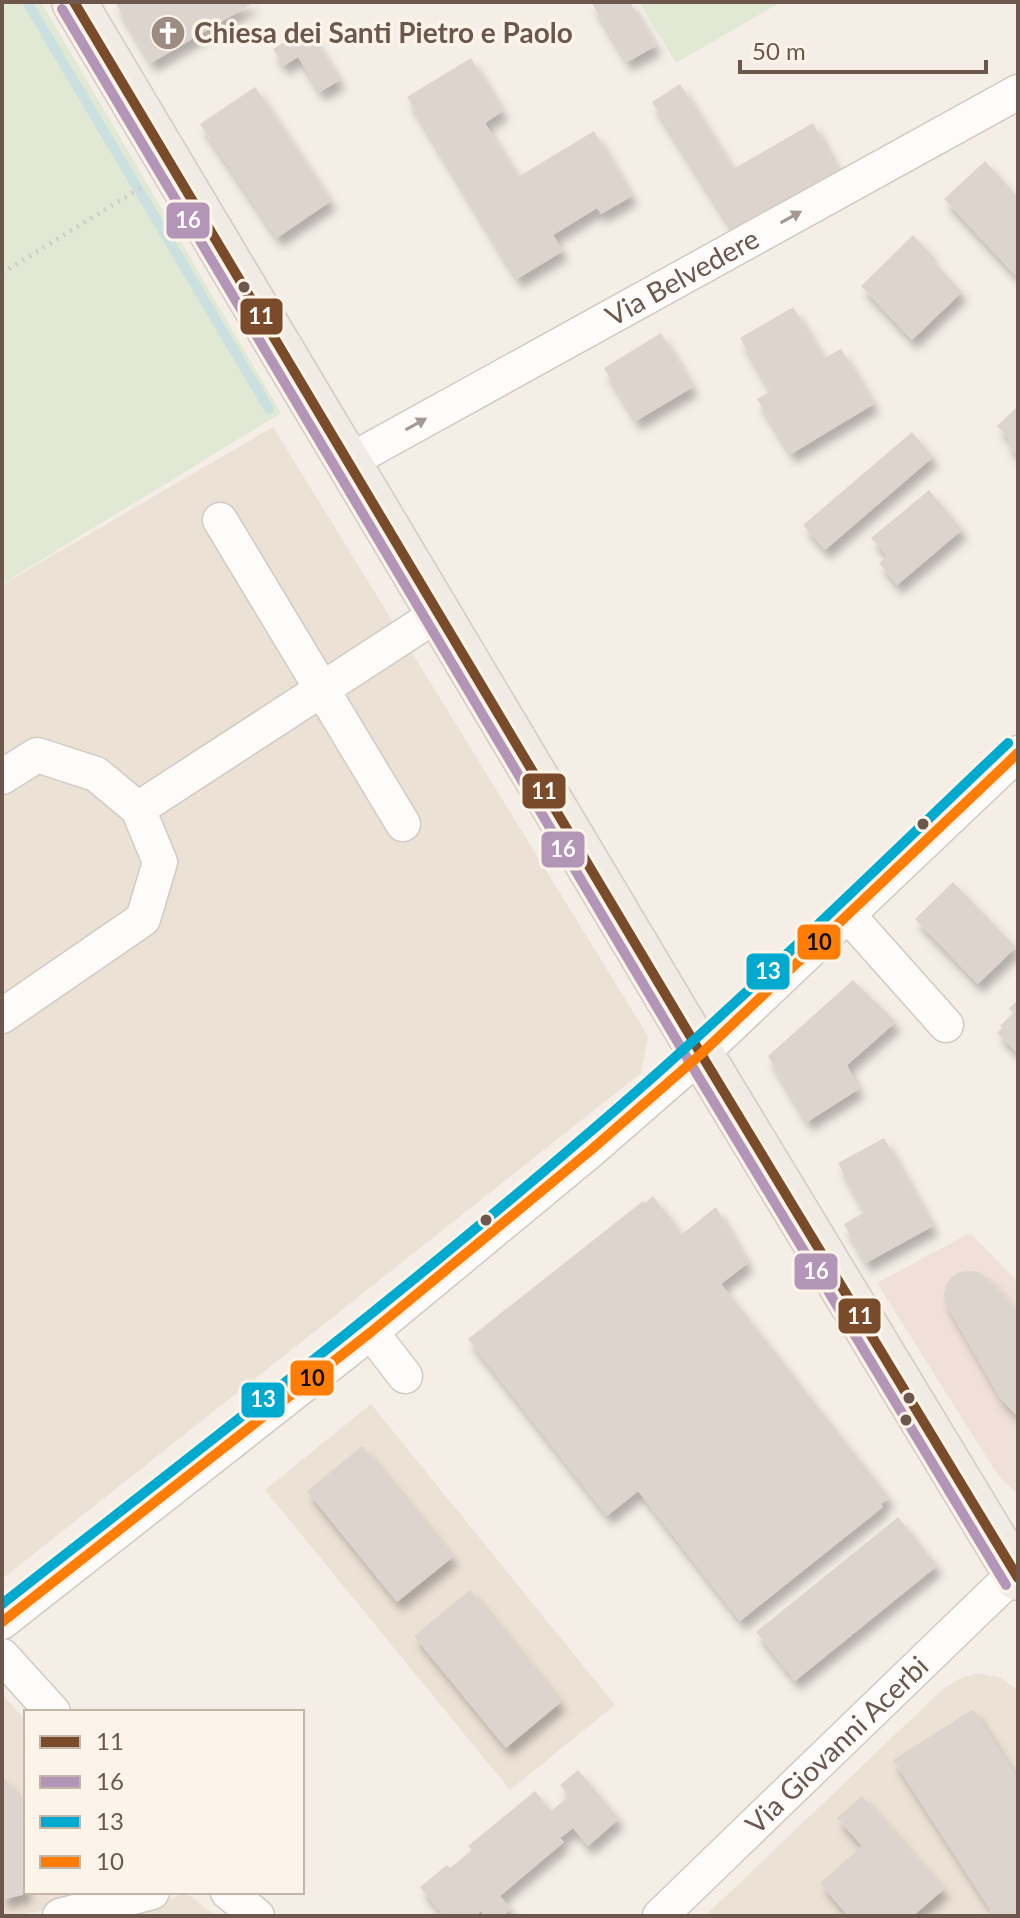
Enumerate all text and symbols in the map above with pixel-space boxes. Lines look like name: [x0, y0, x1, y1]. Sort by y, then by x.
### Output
church icon: Chiesa dei Santi Pietro e Paolo: [149, 14, 187, 52]
place label: Chiesa dei Santi Pietro e Paolo: [194, 15, 573, 49]
scale bar: [740, 24, 986, 74]
text: 50 m: [752, 36, 806, 65]
line badge: 16: [165, 201, 211, 240]
text: 16: [175, 206, 201, 233]
one-way arrow: [780, 211, 802, 225]
street label: Via Belvedere: [599, 221, 764, 332]
unlabelled marker: [236, 279, 252, 295]
line badge: 11: [239, 297, 284, 336]
text: 11: [248, 302, 274, 329]
one-way arrow: [405, 417, 428, 431]
line badge: 11: [521, 772, 567, 810]
text: 11: [531, 777, 557, 804]
unlabelled marker: [915, 816, 931, 832]
line badge: 16: [540, 830, 586, 869]
text: 16: [550, 835, 576, 862]
line badge: 10: [796, 923, 842, 961]
text: 10: [806, 928, 832, 955]
line badge: 13: [745, 952, 791, 991]
text: 13: [755, 957, 781, 984]
unlabelled marker: [478, 1212, 494, 1228]
line badge: 16: [793, 1252, 839, 1291]
text: 16: [803, 1257, 829, 1284]
line badge: 11: [837, 1297, 882, 1335]
text: 11: [847, 1302, 873, 1329]
line badge: 10: [289, 1359, 335, 1397]
text: 10: [299, 1364, 325, 1391]
line badge: 13: [240, 1381, 286, 1419]
text: 13: [250, 1385, 276, 1412]
unlabelled marker: [901, 1390, 917, 1406]
unlabelled marker: [898, 1412, 914, 1428]
street label: Via Giovanni Acerbi: [738, 1648, 935, 1840]
legend: [24, 1710, 304, 1894]
text: 11: [96, 1726, 124, 1755]
text: 16: [96, 1766, 124, 1795]
text: 13: [96, 1806, 124, 1835]
text: 10: [96, 1846, 124, 1875]

